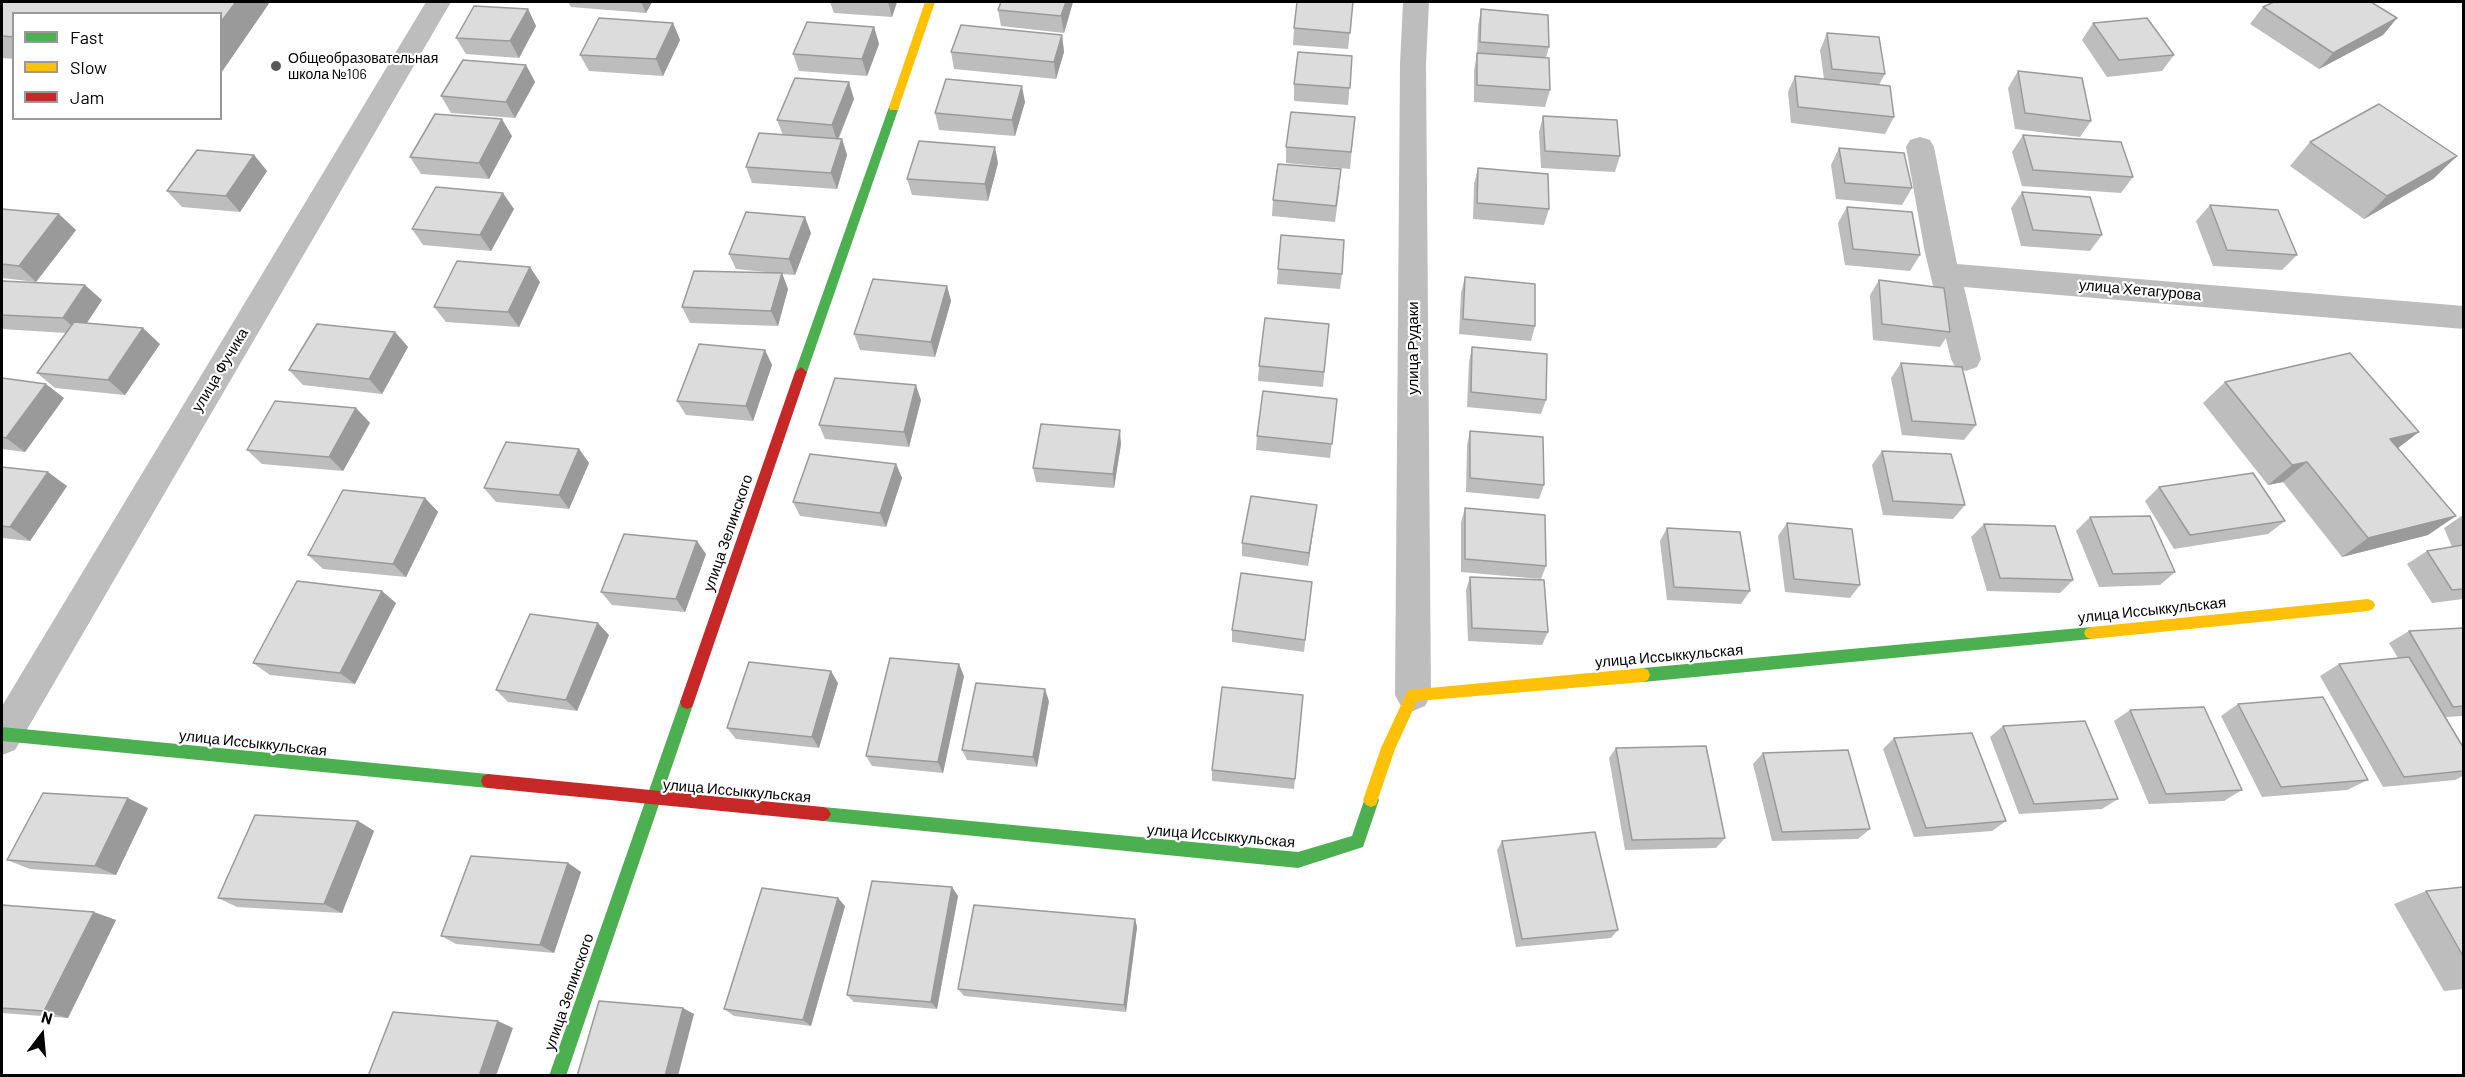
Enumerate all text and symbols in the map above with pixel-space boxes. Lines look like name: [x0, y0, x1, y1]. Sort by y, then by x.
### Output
legend: [12, 12, 222, 120]
text: Fast: [70, 26, 104, 48]
place label: Общеобразовательная школа №106: [288, 50, 438, 82]
text: Slow: [70, 56, 107, 78]
marker: Общеобразовательная школа №106: [269, 59, 283, 73]
text: Jam: [70, 86, 104, 108]
street label: улица Хетагурова: [2078, 276, 2202, 304]
street label: улица Рудаки: [1404, 301, 1422, 395]
street label: улица Фучика: [188, 325, 252, 415]
street label: улица Зелинского: [700, 472, 756, 594]
street label: улица Иссыккульская: [2077, 593, 2227, 627]
street label: улица Иссыккульская: [1594, 641, 1744, 671]
street label: улица Иссыккульская: [178, 726, 328, 760]
street label: улица Иссыккульская: [662, 776, 812, 806]
street label: улица Иссыккульская: [1146, 821, 1296, 851]
street label: улица Зелинского: [541, 931, 597, 1053]
north arrow: [12, 1005, 72, 1065]
text: N: [39, 1007, 55, 1028]

